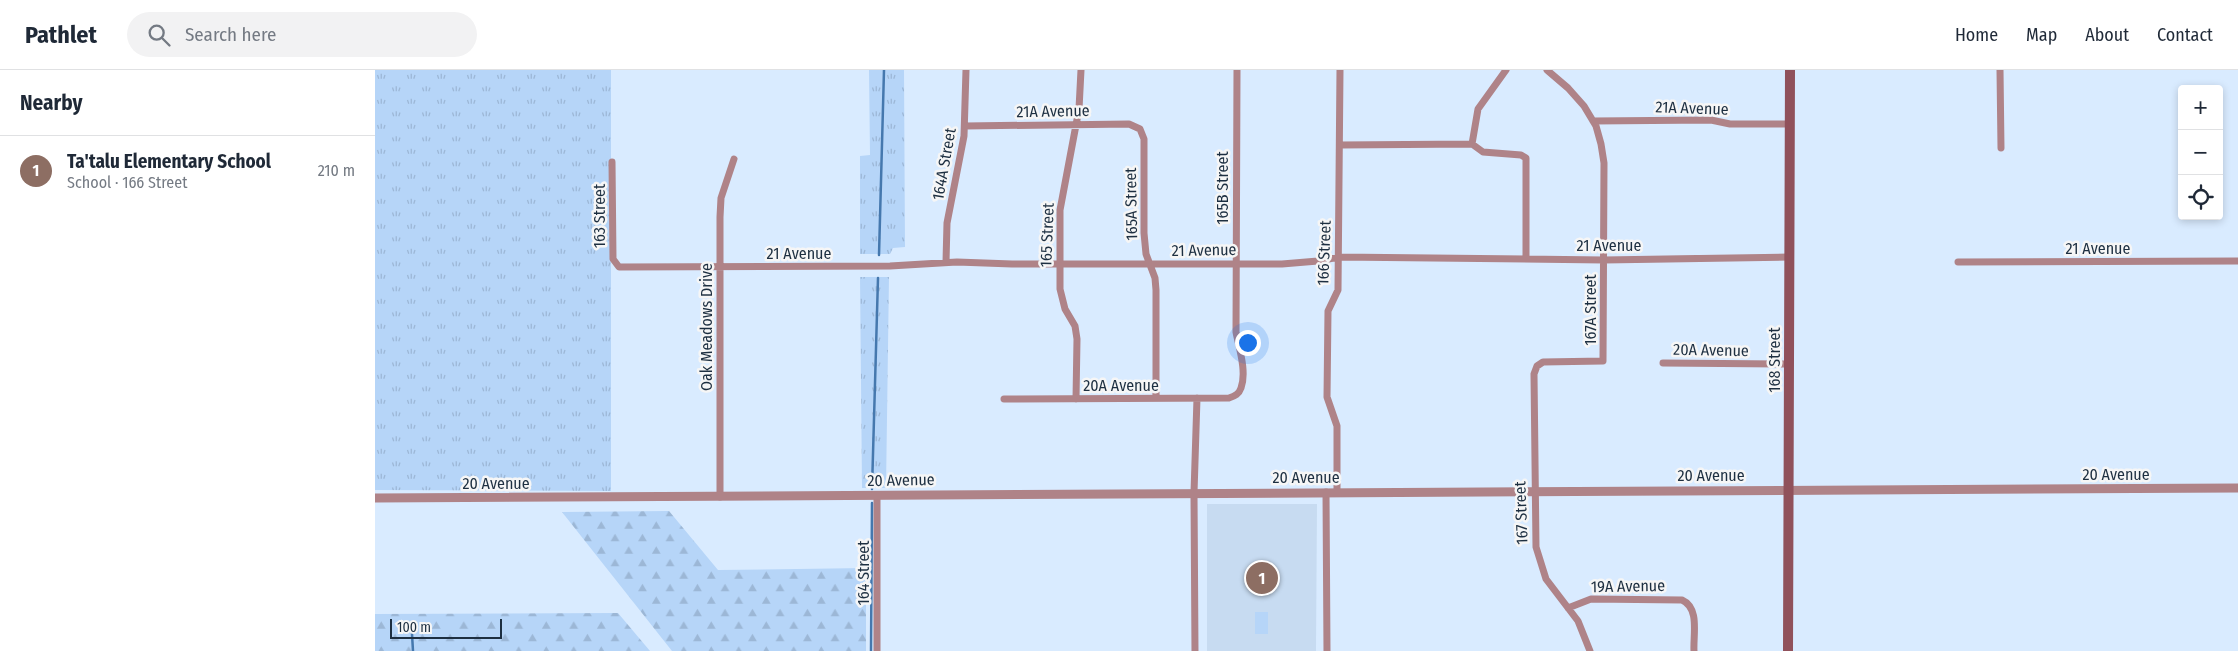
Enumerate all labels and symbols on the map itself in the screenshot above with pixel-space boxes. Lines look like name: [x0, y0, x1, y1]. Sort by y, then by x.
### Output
street label: 21A Avenue: [1655, 97, 1729, 119]
street label: 21A Avenue: [1016, 101, 1090, 121]
street label: 164A Street: [928, 125, 960, 202]
street label: 165B Street: [1213, 151, 1232, 225]
street label: 165A Street: [1121, 167, 1141, 241]
street label: 163 Street: [590, 183, 609, 248]
street label: 165 Street: [1036, 202, 1058, 268]
street label: 166 Street: [1313, 219, 1335, 286]
street label: 21 Avenue: [1577, 236, 1641, 255]
street label: 21 Avenue: [2066, 239, 2130, 258]
street label: 21 Avenue: [1171, 240, 1237, 260]
street label: 21 Avenue: [767, 244, 831, 263]
street label: Oak Meadows Drive: [697, 263, 716, 391]
street label: 167A Street: [1581, 274, 1600, 346]
street label: 168 Street: [1765, 327, 1784, 393]
your location: [1235, 330, 1261, 356]
street label: 20A Avenue: [1673, 340, 1749, 360]
street label: 20A Avenue: [1083, 376, 1159, 395]
street label: 20 Avenue: [2082, 465, 2150, 484]
street label: 20 Avenue: [1677, 466, 1745, 485]
street label: 20 Avenue: [1272, 468, 1340, 487]
street label: 20 Avenue: [867, 470, 935, 490]
street label: 20 Avenue: [462, 474, 530, 493]
street label: 167 Street: [1510, 480, 1532, 545]
street label: 164 Street: [854, 540, 873, 606]
pin: 1: [1246, 559, 1278, 597]
street label: 19A Avenue: [1591, 576, 1665, 596]
scale bar: [390, 616, 503, 639]

